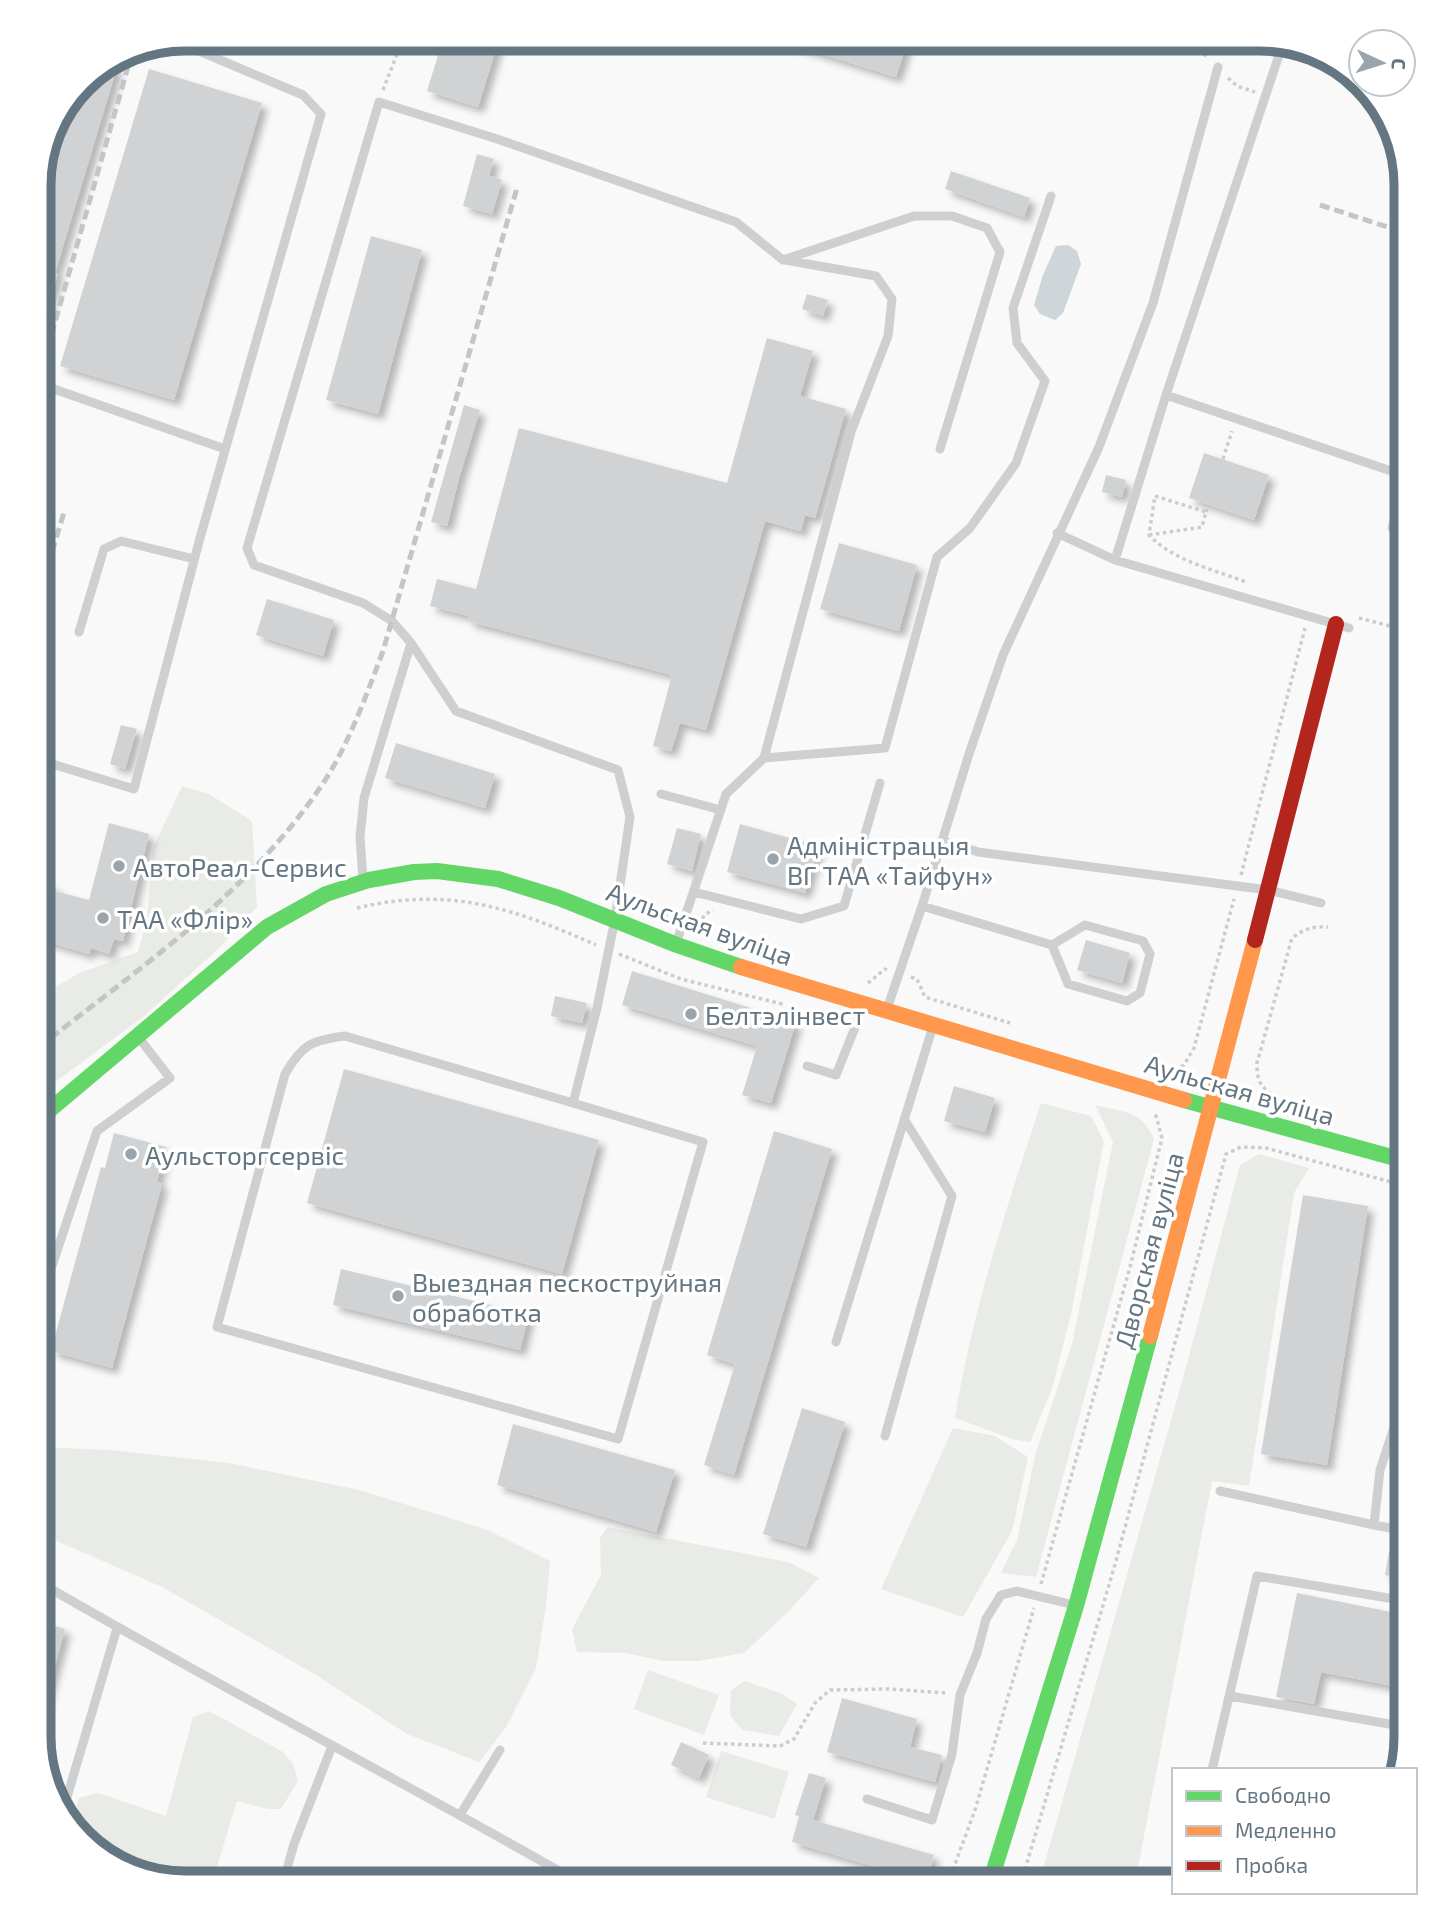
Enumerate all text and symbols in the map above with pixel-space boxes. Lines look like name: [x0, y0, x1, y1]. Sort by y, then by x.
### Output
north arrow: [1347, 28, 1417, 98]
text: С: [1388, 58, 1411, 71]
place label: Адміністрацыя ВГ ТАА «Тайфун»: [787, 829, 993, 891]
place label: АвтоРеал-Сервис: [133, 851, 347, 882]
marker: Адміністрацыя ВГ ТАА «Тайфун»: [765, 851, 781, 867]
marker: АвтоРеал-Сервис: [111, 858, 127, 874]
street label: Аульская вуліца: [602, 875, 797, 972]
place label: ТАА «Флір»: [117, 903, 253, 934]
marker: ТАА «Флір»: [95, 910, 111, 926]
place label: Белтэлінвест: [705, 999, 865, 1030]
marker: Белтэлінвест: [683, 1006, 699, 1022]
street label: Аульская вуліца: [1141, 1047, 1338, 1132]
place label: Аульсторгсервіс: [145, 1139, 344, 1171]
marker: Аульсторгсервіс: [123, 1146, 139, 1162]
street label: Дворская вуліца: [1107, 1149, 1190, 1352]
place label: Выездная пескоструйная обработка: [412, 1266, 722, 1327]
marker: Выездная пескоструйная обработка: [390, 1288, 406, 1304]
legend: [1172, 1768, 1417, 1894]
text: Свободно: [1235, 1782, 1331, 1807]
text: Медленно: [1235, 1817, 1337, 1842]
text: Пробка: [1235, 1852, 1308, 1877]

